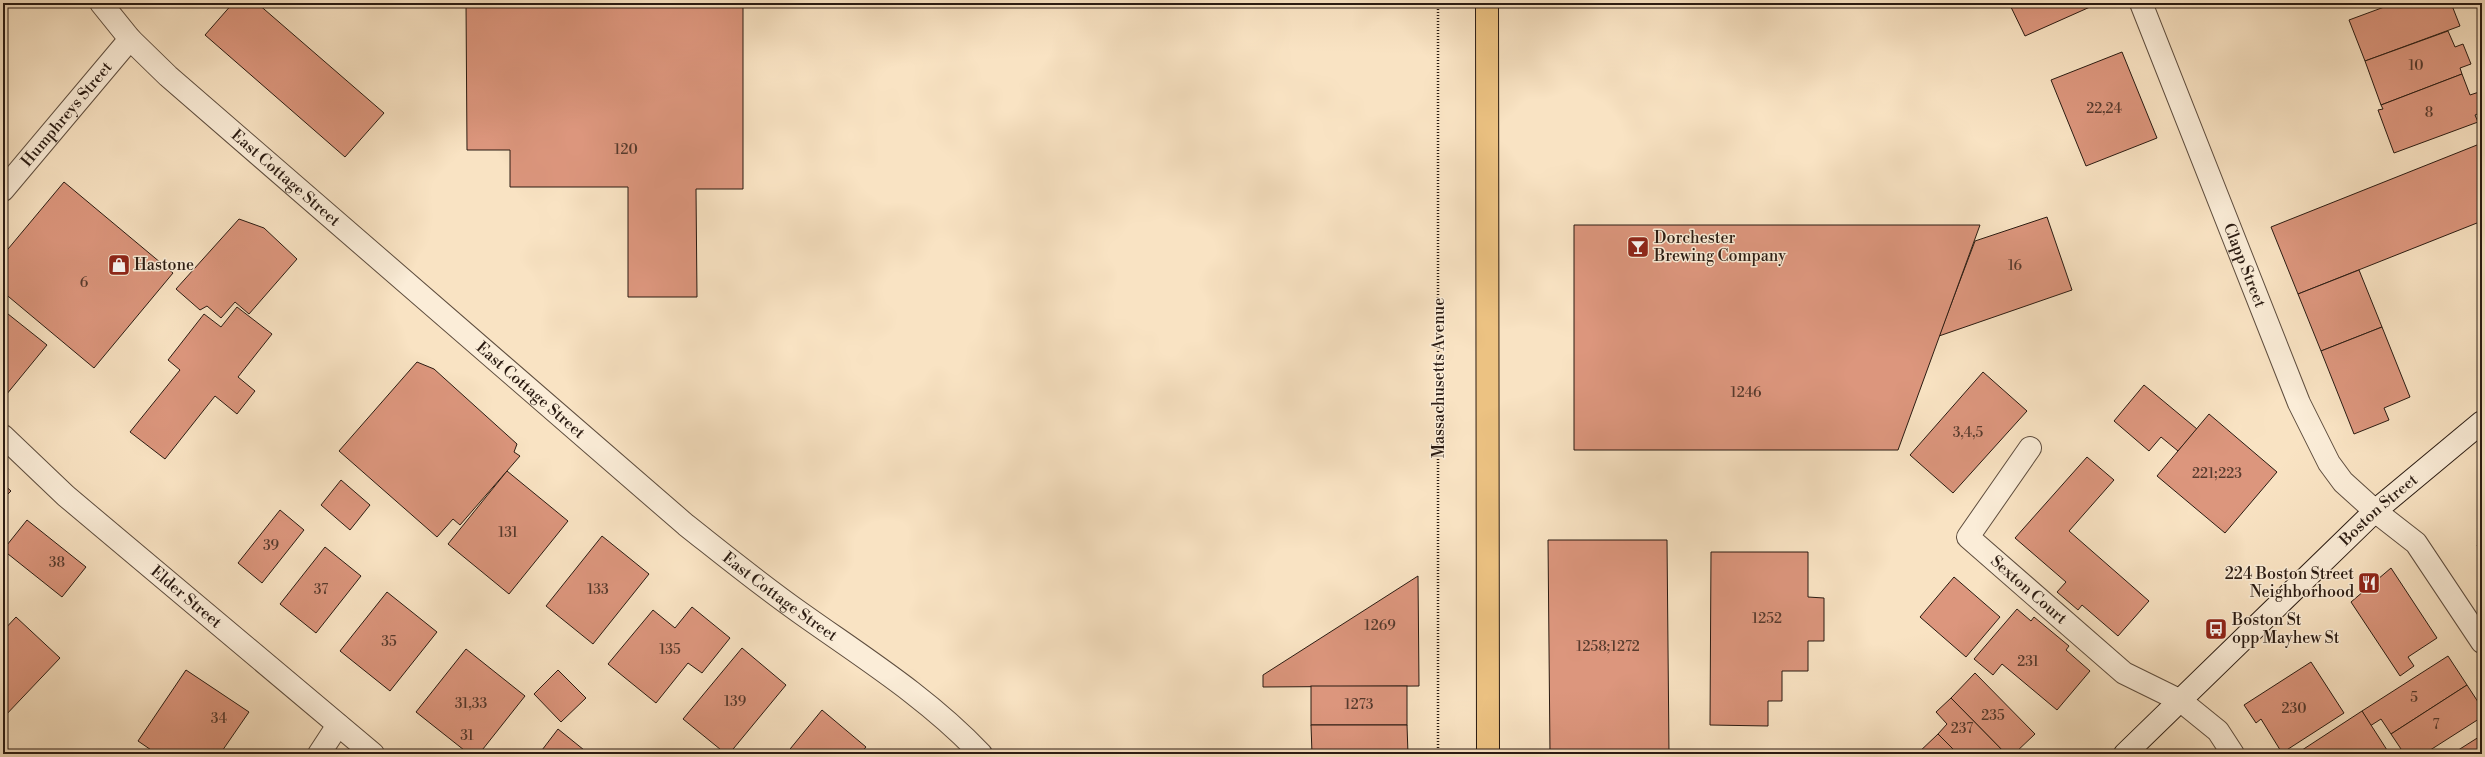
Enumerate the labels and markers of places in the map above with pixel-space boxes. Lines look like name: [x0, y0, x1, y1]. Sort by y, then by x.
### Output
place label: Dorchester Brewing Company: [1653, 228, 1786, 266]
bar icon: Dorchester Brewing Company: [1625, 234, 1651, 260]
shop icon: Hastone: [106, 252, 132, 278]
place label: Hastone: [134, 255, 194, 275]
place label: 224 Boston Street Neighborhood: [2225, 564, 2354, 602]
restaurant icon: 224 Boston Street Neighborhood: [2356, 570, 2382, 596]
place label: Boston St opp Mayhew St: [2231, 610, 2340, 648]
bus stop icon: Boston St opp Mayhew St: [2203, 616, 2229, 642]

